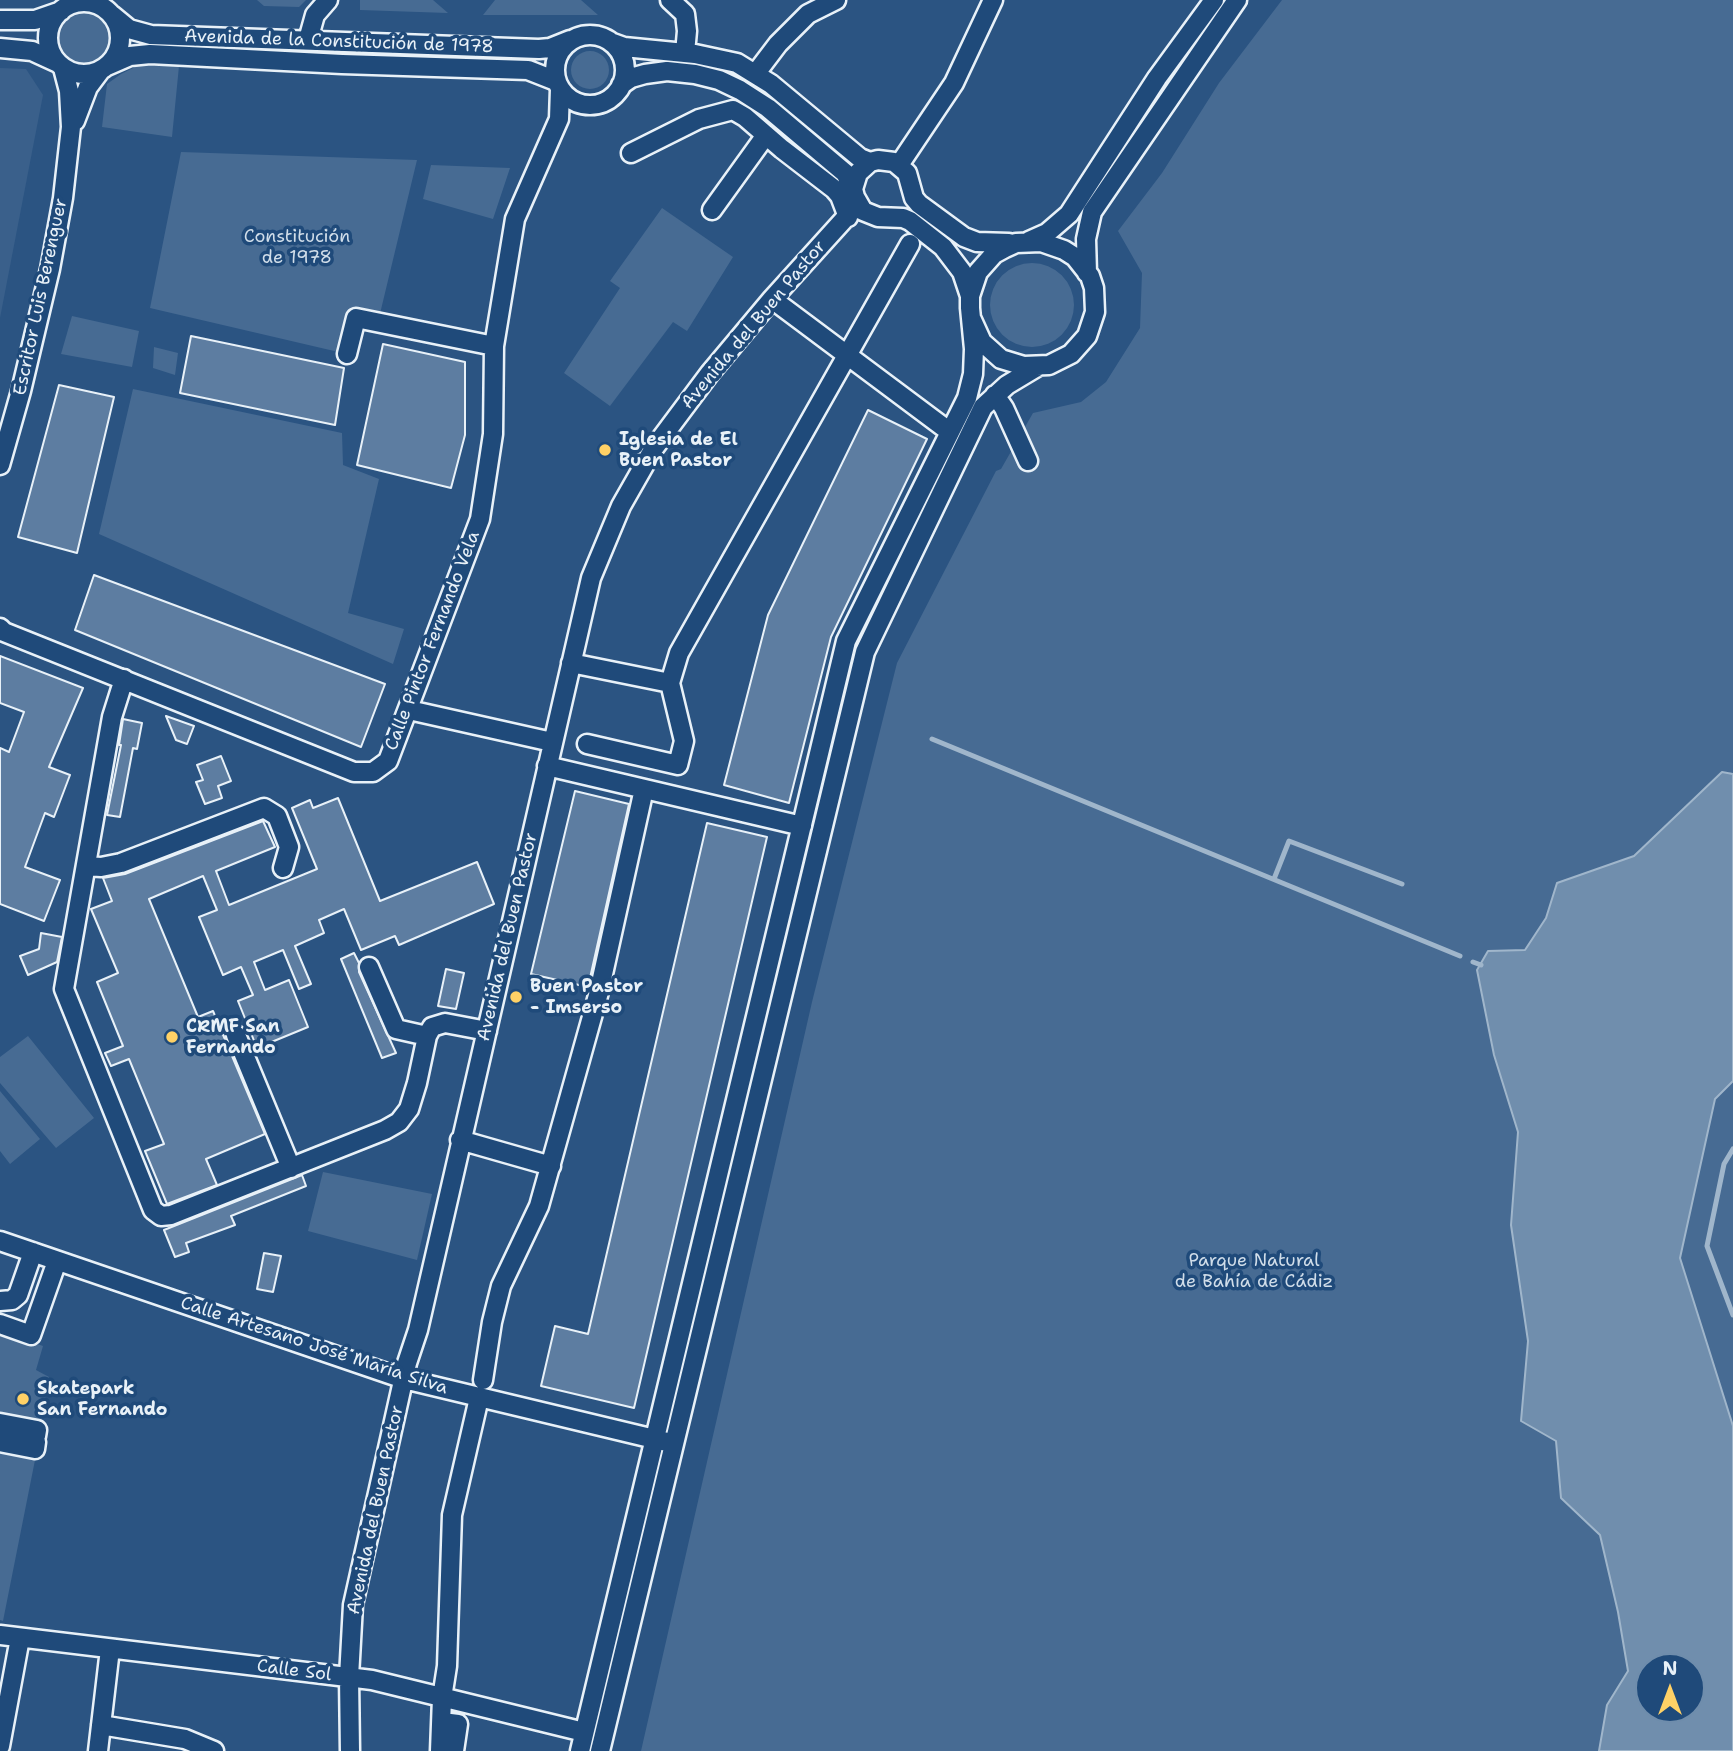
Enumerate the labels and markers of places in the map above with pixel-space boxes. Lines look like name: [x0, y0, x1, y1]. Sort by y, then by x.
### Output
place label: Iglesia de El Buen Pastor: [619, 429, 738, 472]
marker: Iglesia de El Buen Pastor: [597, 442, 613, 458]
place label: Buen Pastor - Imserso: [530, 976, 643, 1018]
marker: Buen Pastor - Imserso: [508, 989, 524, 1005]
place label: CRMF San Fernando: [186, 1016, 280, 1058]
marker: CRMF San Fernando: [164, 1029, 180, 1045]
place label: Skatepark San Fernando: [37, 1378, 167, 1420]
marker: Skatepark San Fernando: [15, 1391, 31, 1407]

